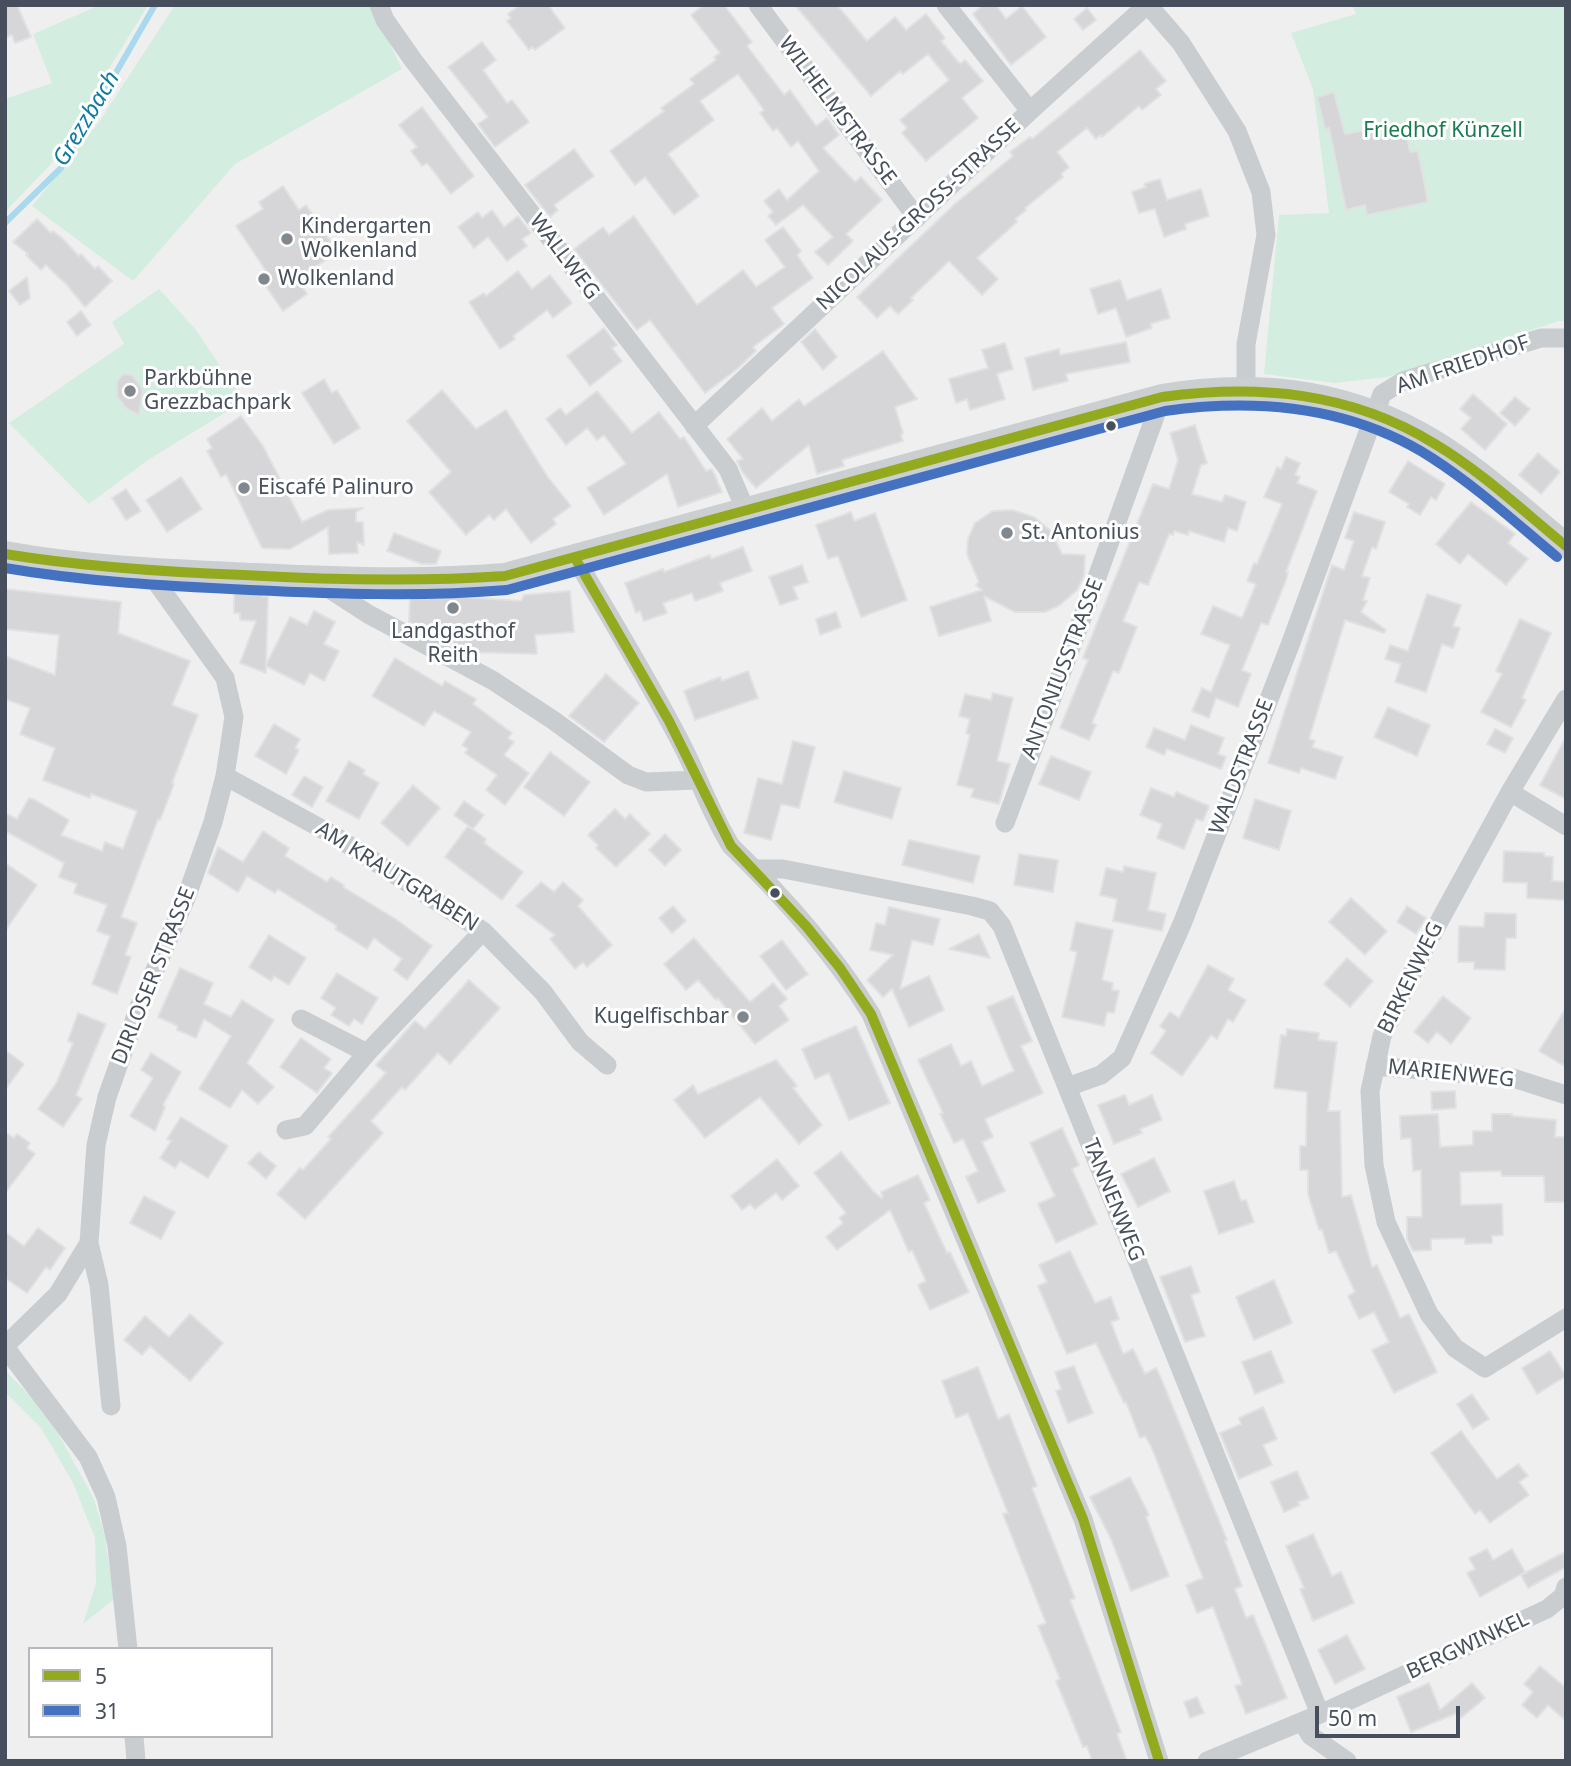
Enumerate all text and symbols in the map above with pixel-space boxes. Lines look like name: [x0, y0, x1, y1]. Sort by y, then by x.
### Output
street label: WILHELMSTRASSE: [773, 32, 901, 190]
water label: Grezzbach: [48, 66, 126, 172]
street label: NICOLAUS-GROSS-STRASSE: [812, 114, 1026, 316]
park label: Friedhof Künzell: [1363, 118, 1523, 144]
street label: WALLWEG: [524, 209, 604, 305]
place label: Kindergarten Wolkenland: [301, 214, 431, 264]
marker: Kindergarten Wolkenland: [279, 231, 295, 247]
place label: Wolkenland: [278, 266, 394, 292]
marker: Wolkenland: [256, 271, 272, 287]
street label: AM FRIEDHOF: [1393, 330, 1533, 400]
place label: Parkbühne Grezzbachpark: [144, 366, 291, 416]
marker: Parkbühne Grezzbachpark: [122, 383, 138, 399]
unlabelled marker: [1104, 419, 1118, 433]
place label: Eiscafé Palinuro: [258, 475, 414, 501]
marker: Eiscafé Palinuro: [236, 480, 252, 496]
place label: St. Antonius: [1021, 520, 1139, 546]
marker: St. Antonius: [999, 525, 1015, 541]
street label: ANTONIUSSTRASSE: [1017, 575, 1109, 763]
marker: Landgasthof Reith: [445, 600, 461, 616]
place label: Landgasthof Reith: [391, 619, 515, 669]
street label: WALDSTRASSE: [1205, 696, 1279, 838]
street label: AM KRAUTGRABEN: [311, 817, 483, 937]
street label: DIRLOSER STRASSE: [107, 884, 201, 1068]
unlabelled marker: [768, 886, 782, 900]
street label: BIRKENWEG: [1373, 918, 1449, 1038]
place label: Kugelfischbar: [594, 1004, 729, 1030]
marker: Kugelfischbar: [735, 1009, 751, 1025]
street label: MARIENWEG: [1387, 1055, 1515, 1093]
street label: TANNENWEG: [1077, 1135, 1149, 1265]
street label: BERGWINKEL: [1403, 1607, 1533, 1685]
legend: [28, 1647, 273, 1738]
text: 5: [95, 1662, 107, 1690]
scale bar: [1319, 1692, 1464, 1736]
text: 31: [95, 1697, 119, 1725]
text: 50 m: [1328, 1704, 1377, 1732]

